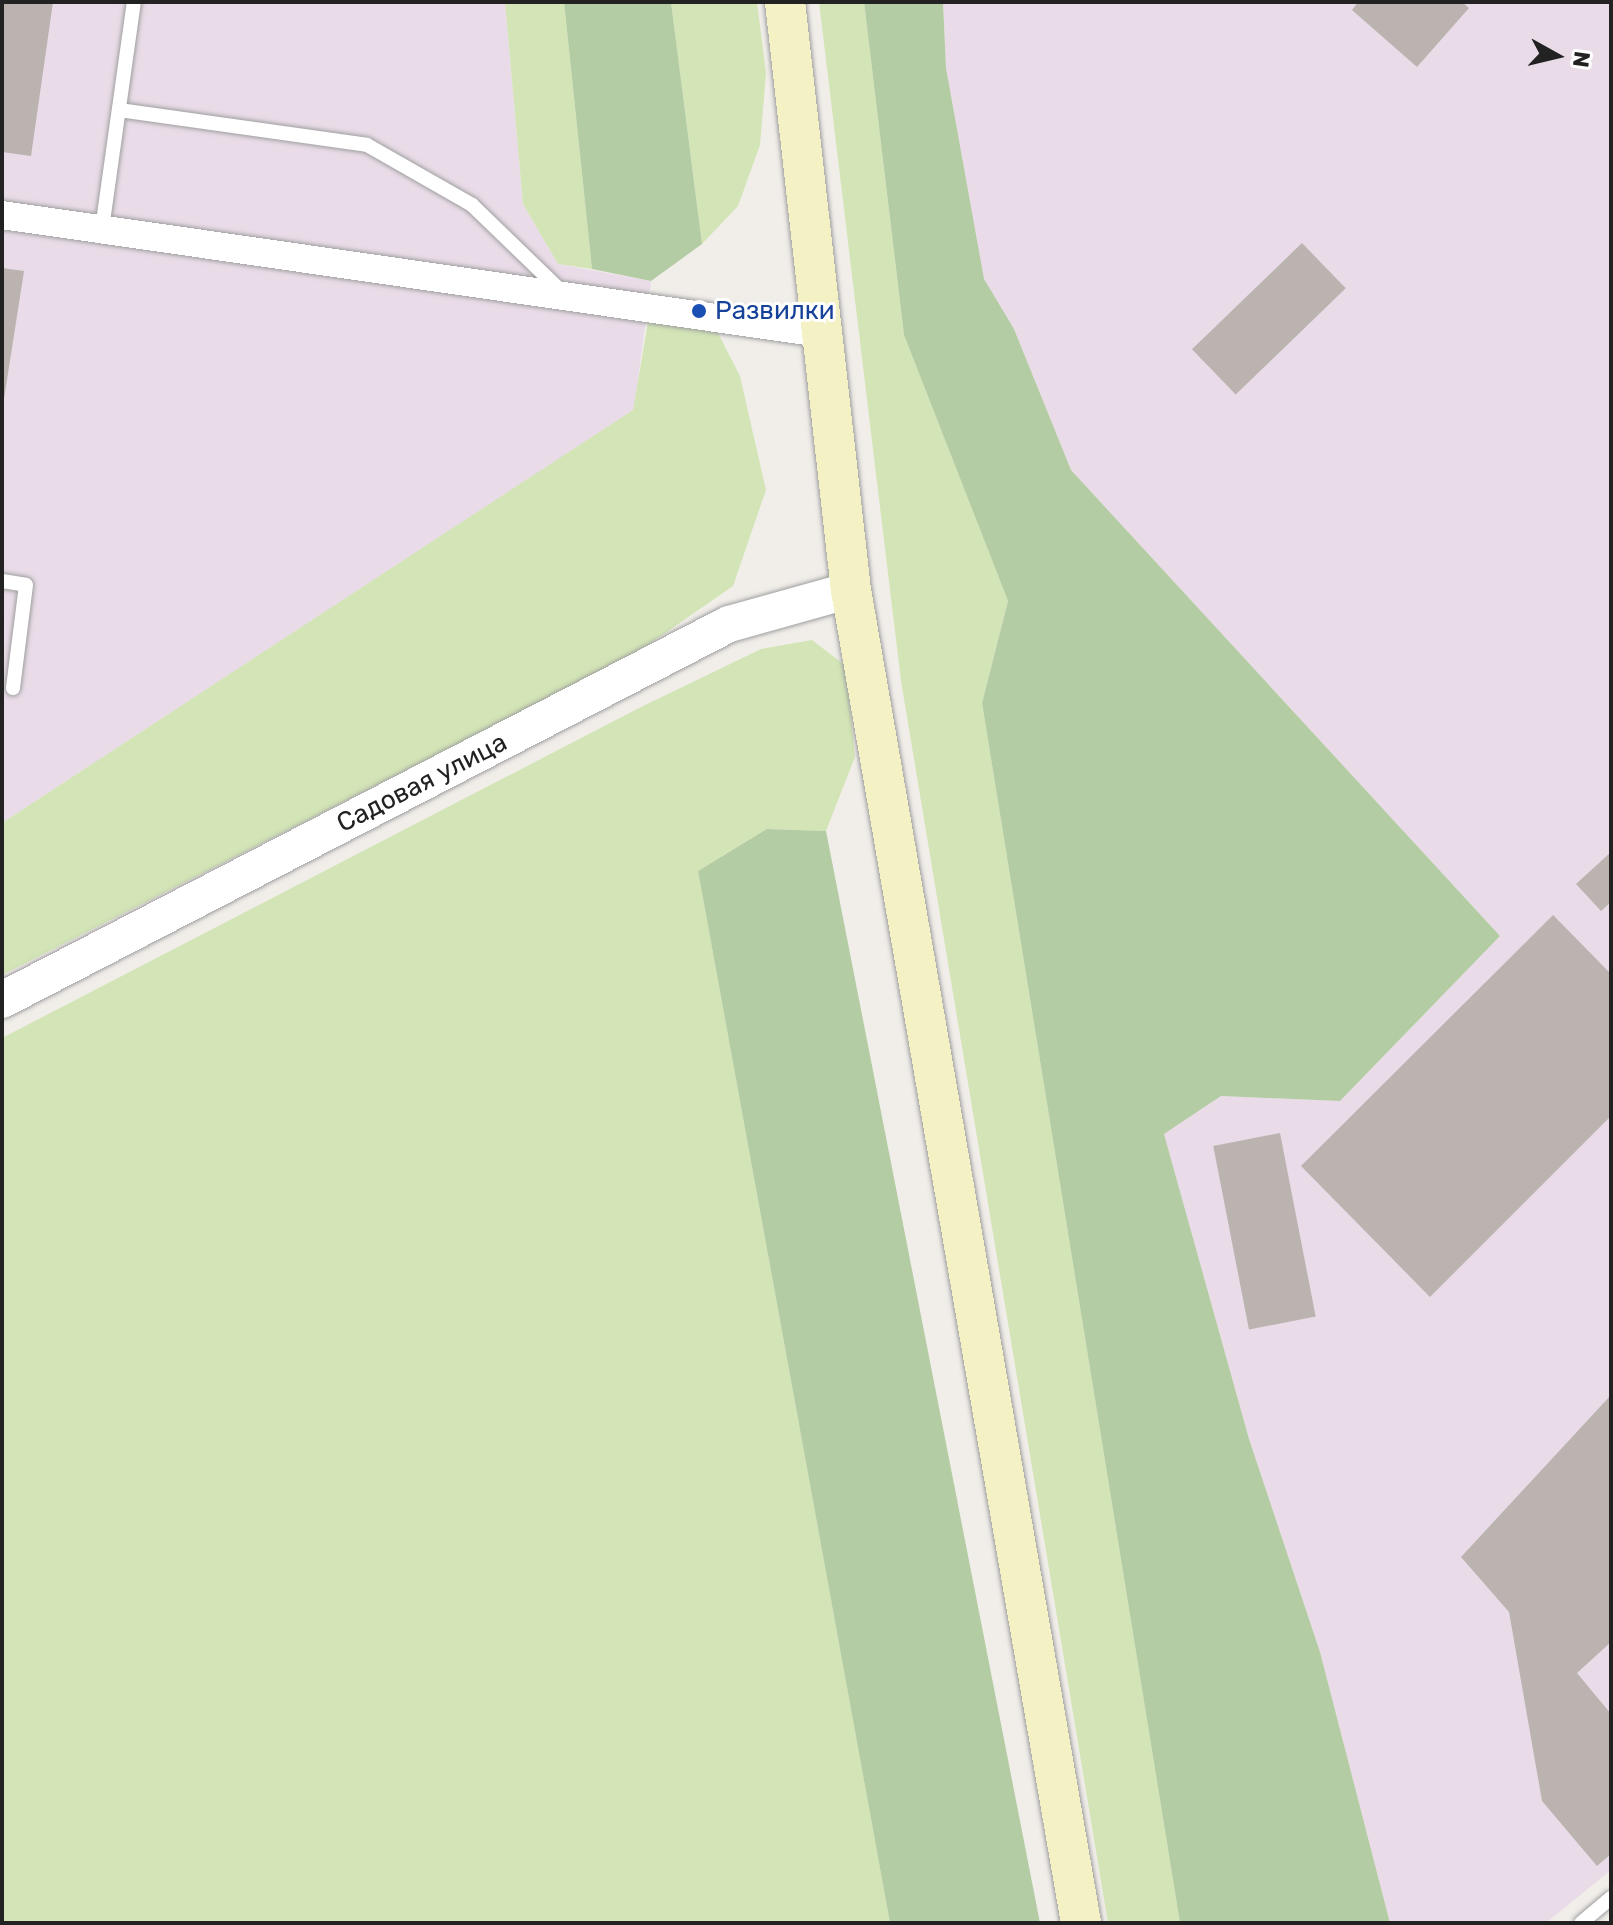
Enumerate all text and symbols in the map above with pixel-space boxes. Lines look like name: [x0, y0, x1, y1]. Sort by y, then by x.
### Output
north arrow: [1517, 16, 1597, 96]
text: N: [1567, 50, 1596, 69]
place label: Развилки: [715, 295, 835, 327]
marker: Развилки: [690, 302, 708, 320]
street label: Садовая улица: [332, 727, 512, 839]

